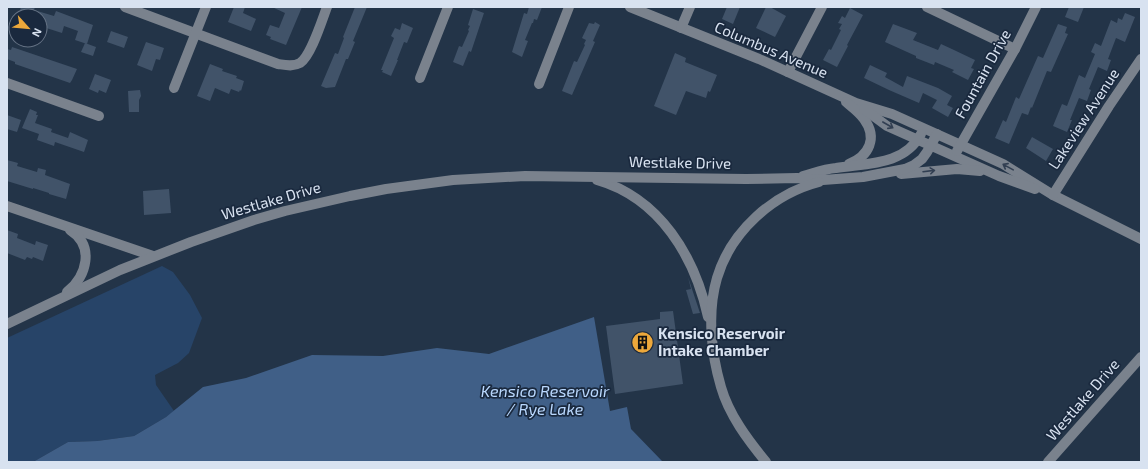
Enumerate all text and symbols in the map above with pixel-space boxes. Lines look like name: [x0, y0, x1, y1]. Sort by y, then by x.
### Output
north arrow: [8, 8, 48, 48]
street label: Columbus Avenue: [712, 17, 831, 81]
text: N: [30, 26, 45, 39]
street label: Fountain Drive: [950, 26, 1014, 121]
street label: Lakeview Avenue: [1044, 65, 1122, 172]
one-way arrow: [882, 122, 894, 130]
street label: Westlake Drive: [629, 152, 731, 172]
one-way arrow: [1002, 163, 1014, 171]
one-way arrow: [922, 167, 935, 175]
street label: Westlake Drive: [219, 177, 322, 223]
place label: Kensico Reservoir Intake Chamber: [658, 324, 786, 359]
building icon: Kensico Reservoir Intake Chamber: [630, 330, 656, 356]
street label: Westlake Drive: [1042, 355, 1123, 444]
water label: Kensico Reservoir / Rye Lake: [481, 381, 610, 419]

